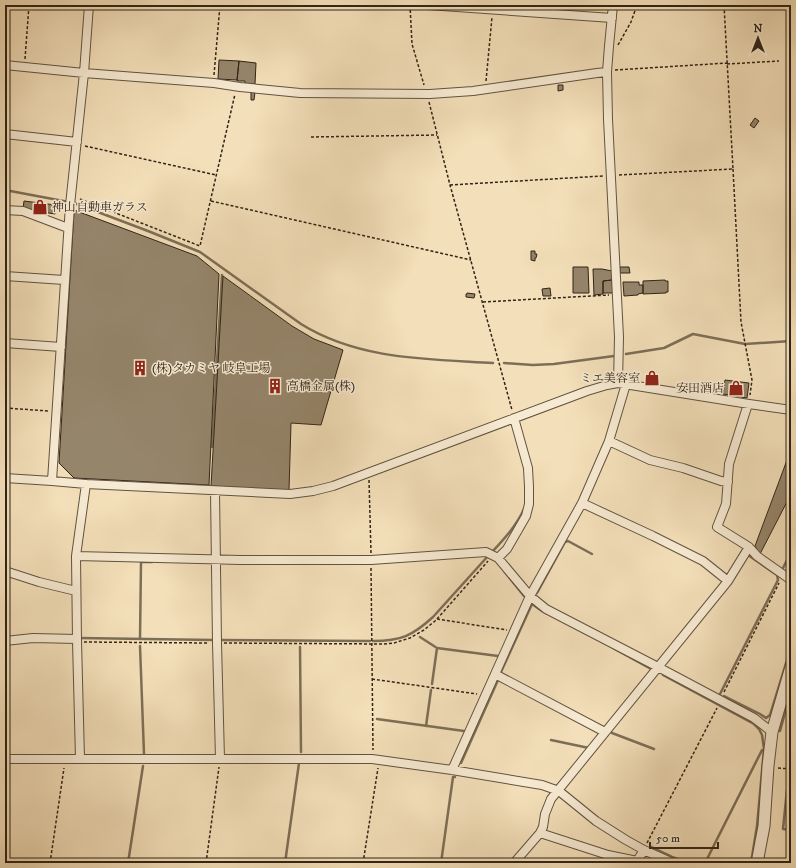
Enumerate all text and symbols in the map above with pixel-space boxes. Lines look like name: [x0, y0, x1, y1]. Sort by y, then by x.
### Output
north arrow: [738, 18, 778, 58]
text: N: [753, 22, 763, 36]
shop icon: 神山自動車ガラス: [31, 198, 49, 216]
place label: 神山自動車ガラス: [52, 200, 148, 215]
building icon: (株)タカミヤ 岐阜工場: [131, 359, 149, 377]
place label: (株)タカミヤ 岐阜工場: [152, 361, 271, 376]
shop icon: ミエ美容室: [643, 369, 661, 387]
place label: ミエ美容室: [580, 371, 640, 386]
building icon: 高橋金属(株): [266, 377, 284, 395]
place label: 高橋金属(株): [287, 379, 355, 394]
shop icon: 安田酒店: [727, 379, 745, 397]
place label: 安田酒店: [676, 381, 724, 396]
scale bar: [650, 824, 718, 850]
text: 50 m: [656, 831, 680, 846]

